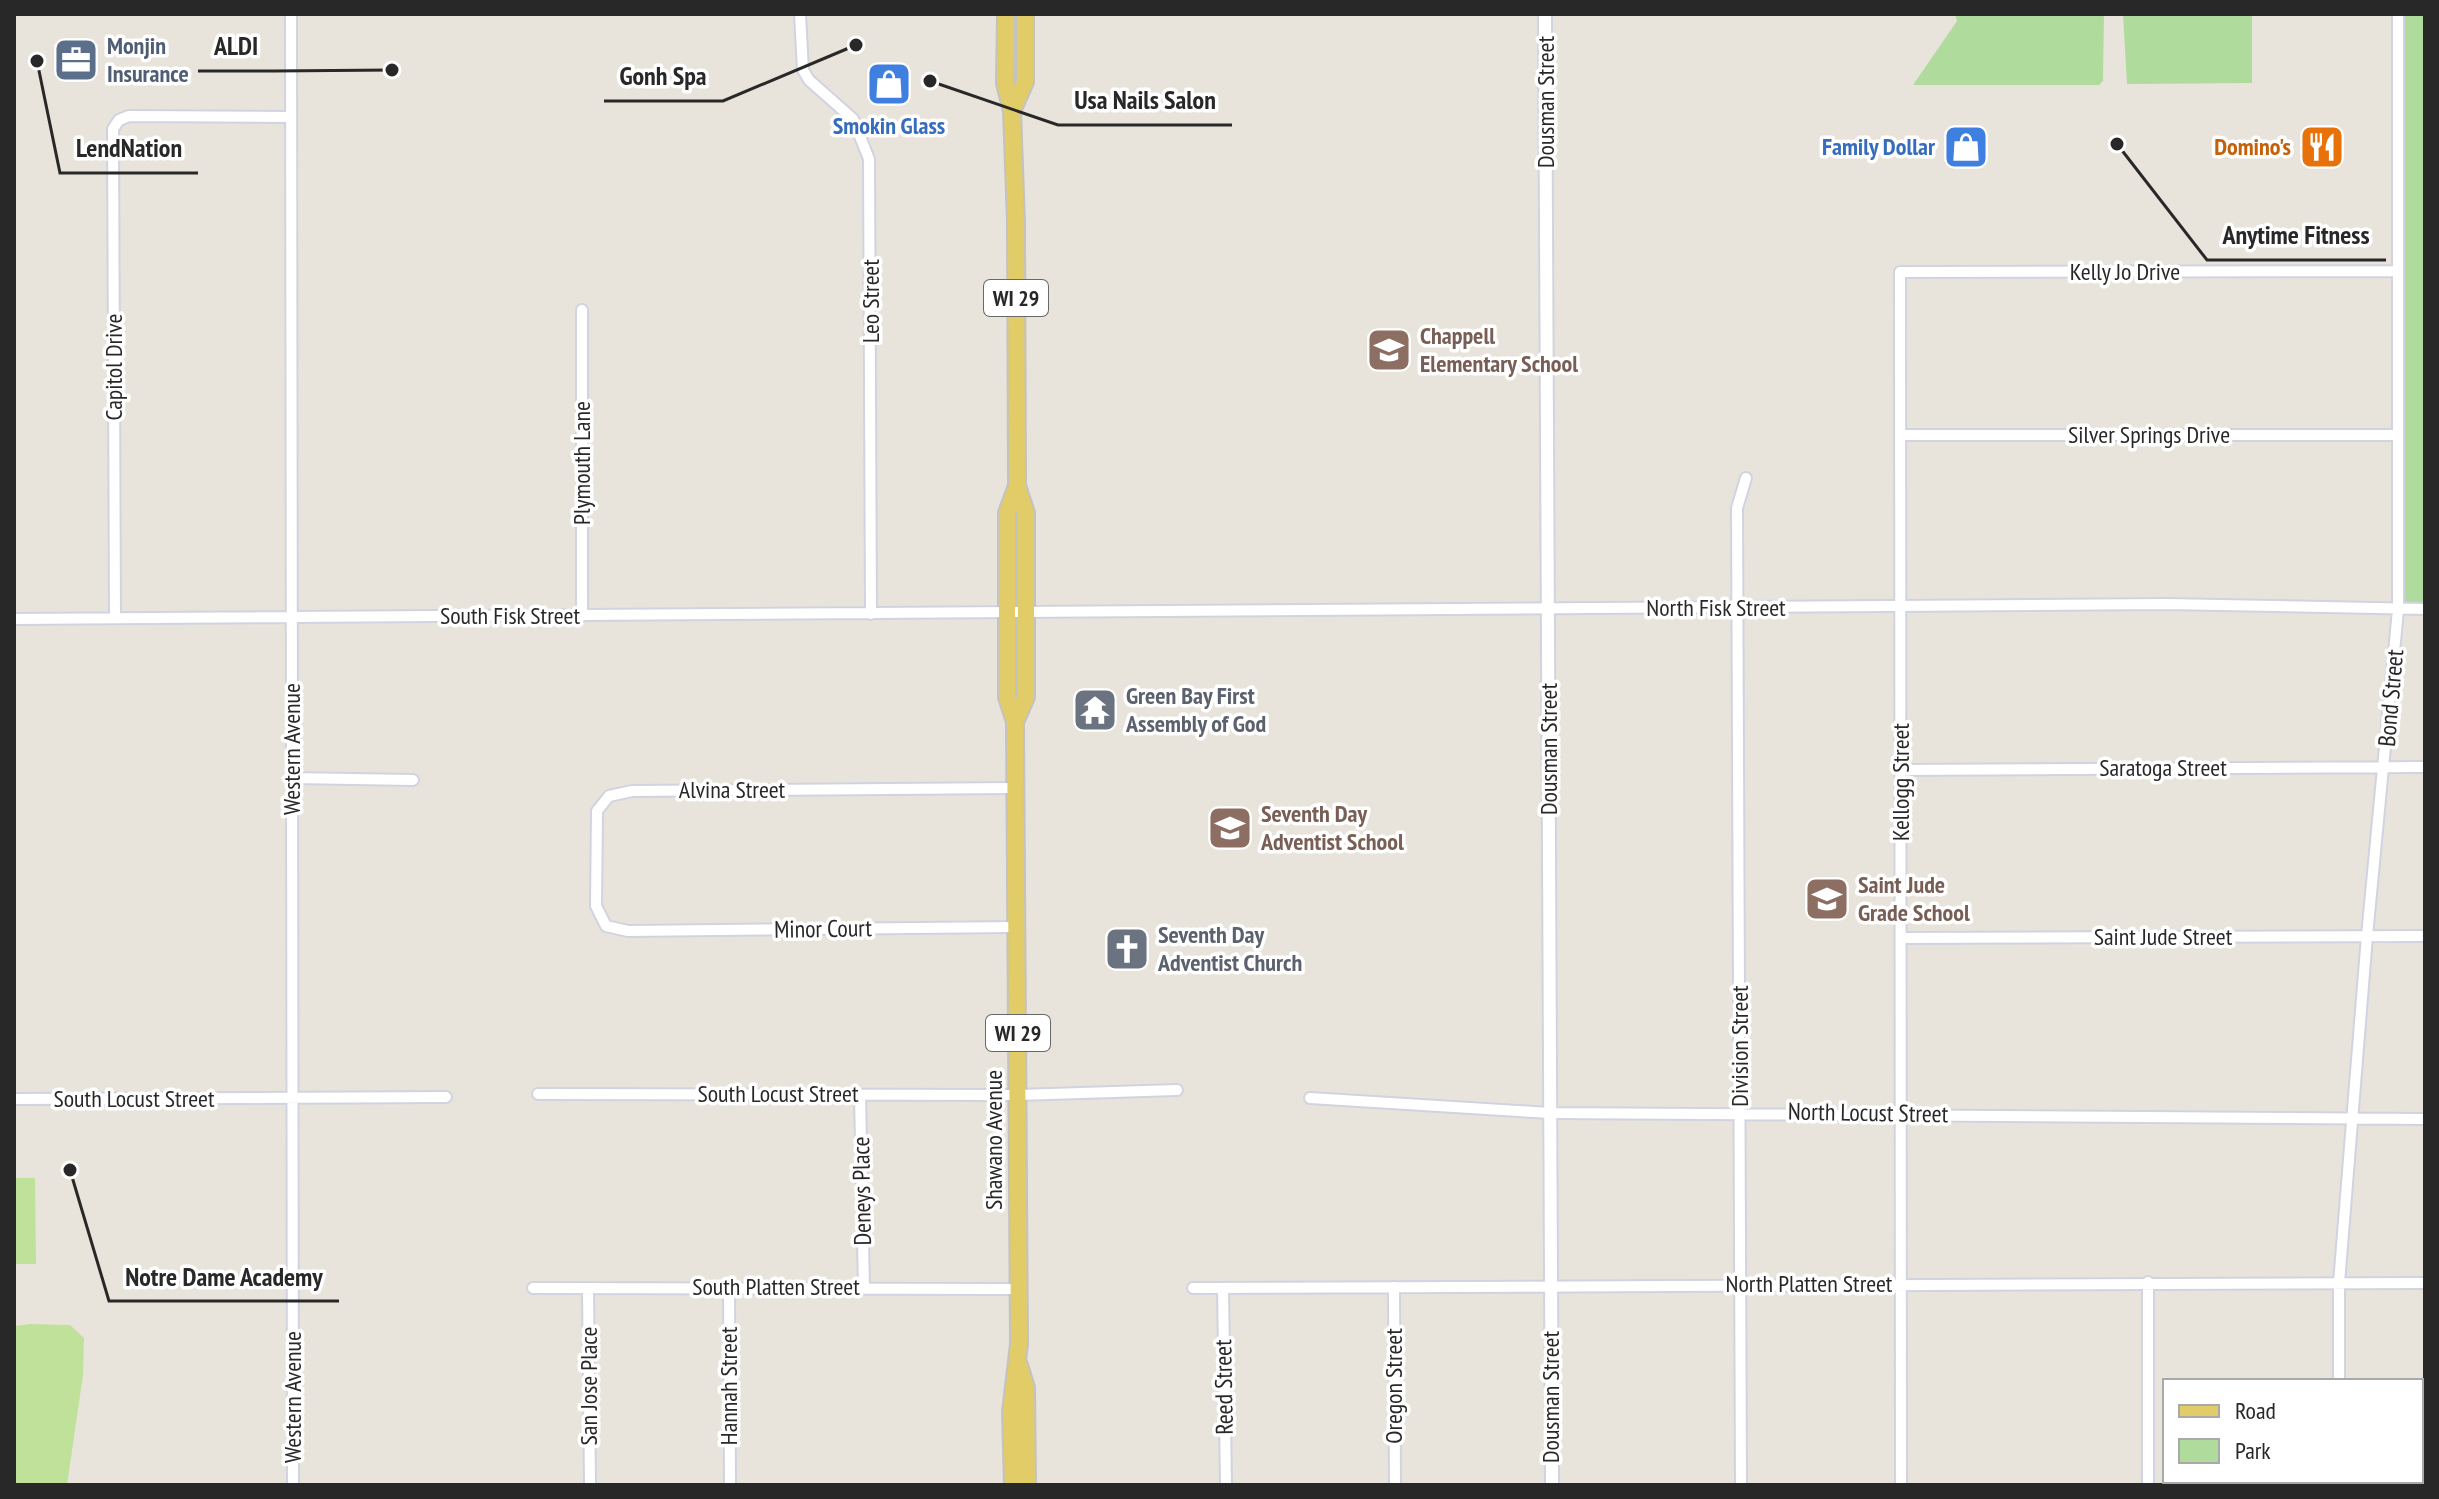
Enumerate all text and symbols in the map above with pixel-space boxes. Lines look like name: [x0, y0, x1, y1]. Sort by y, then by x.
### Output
callout: ALDI: [198, 21, 274, 71]
text: ALDI: [213, 29, 258, 62]
place label: Monjin Insurance: [107, 30, 189, 89]
office icon: Monjin Insurance: [52, 36, 100, 84]
street label: Dousman Street: [1530, 36, 1561, 168]
callout: Gonh Spa: [604, 51, 723, 101]
text: Gonh Spa: [619, 59, 707, 92]
shop icon: Smokin Glass: [865, 60, 913, 108]
callout: Usa Nails Salon: [1058, 75, 1232, 125]
text: Usa Nails Salon: [1074, 83, 1216, 116]
place label: Smokin Glass: [833, 110, 945, 141]
callout: LendNation: [60, 123, 198, 173]
shop icon: Family Dollar: [1942, 123, 1990, 171]
restaurant icon: Domino's: [2298, 123, 2346, 171]
text: LendNation: [76, 131, 182, 164]
place label: Family Dollar: [1822, 131, 1936, 162]
place label: Domino's: [2214, 131, 2291, 162]
callout: Anytime Fitness: [2207, 210, 2386, 260]
text: Anytime Fitness: [2221, 218, 2370, 251]
street label: Kelly Jo Drive: [2070, 256, 2180, 287]
street label: Leo Street: [855, 259, 886, 343]
road number: WI 29: [984, 280, 1048, 316]
street label: Capitol Drive: [98, 314, 129, 421]
place label: Chappell Elementary School: [1420, 320, 1578, 379]
school or university icon: Chappell Elementary School: [1365, 326, 1413, 374]
street label: Plymouth Lane: [566, 401, 597, 525]
street label: Silver Springs Drive: [2068, 419, 2230, 450]
street label: North Fisk Street: [1646, 592, 1786, 623]
street label: South Fisk Street: [440, 600, 580, 631]
street label: Bond Street: [2371, 648, 2410, 748]
place label: Green Bay First Assembly of God: [1125, 680, 1266, 739]
street label: Western Avenue: [276, 683, 307, 815]
street label: Dousman Street: [1533, 683, 1564, 815]
temple icon: Green Bay First Assembly of God: [1071, 686, 1119, 734]
street label: Kellogg Street: [1885, 723, 1916, 841]
street label: Saratoga Street: [2099, 752, 2227, 783]
street label: Alvina Street: [679, 774, 786, 805]
place label: Seventh Day Adventist School: [1260, 798, 1404, 857]
school or university icon: Seventh Day Adventist School: [1206, 804, 1254, 852]
place label: Saint Jude Grade School: [1858, 869, 1970, 928]
school or university icon: Saint Jude Grade School: [1803, 875, 1851, 923]
street label: Minor Court: [774, 912, 873, 945]
place label: Seventh Day Adventist Church: [1157, 919, 1302, 978]
street label: Saint Jude Street: [2094, 921, 2233, 952]
church icon: Seventh Day Adventist Church: [1103, 925, 1151, 973]
street label: Division Street: [1724, 985, 1755, 1107]
road number: WI 29: [986, 1015, 1050, 1051]
street label: Shawano Avenue: [978, 1070, 1009, 1210]
street label: South Locust Street: [697, 1078, 859, 1109]
street label: South Locust Street: [53, 1083, 215, 1114]
street label: North Locust Street: [1788, 1096, 1949, 1129]
street label: Deneys Place: [845, 1136, 878, 1246]
callout: Notre Dame Academy: [109, 1251, 339, 1301]
text: Notre Dame Academy: [125, 1260, 323, 1293]
street label: North Platten Street: [1726, 1268, 1893, 1299]
street label: South Platten Street: [692, 1271, 860, 1302]
street label: Hannah Street: [713, 1326, 744, 1445]
street label: San Jose Place: [573, 1327, 604, 1445]
street label: Oregon Street: [1378, 1328, 1409, 1444]
street label: Western Avenue: [277, 1331, 308, 1463]
street label: Dousman Street: [1535, 1331, 1566, 1463]
street label: Reed Street: [1207, 1339, 1240, 1435]
legend: [2163, 1379, 2423, 1483]
text: Road: [2235, 1395, 2276, 1426]
text: Park: [2235, 1435, 2271, 1466]

